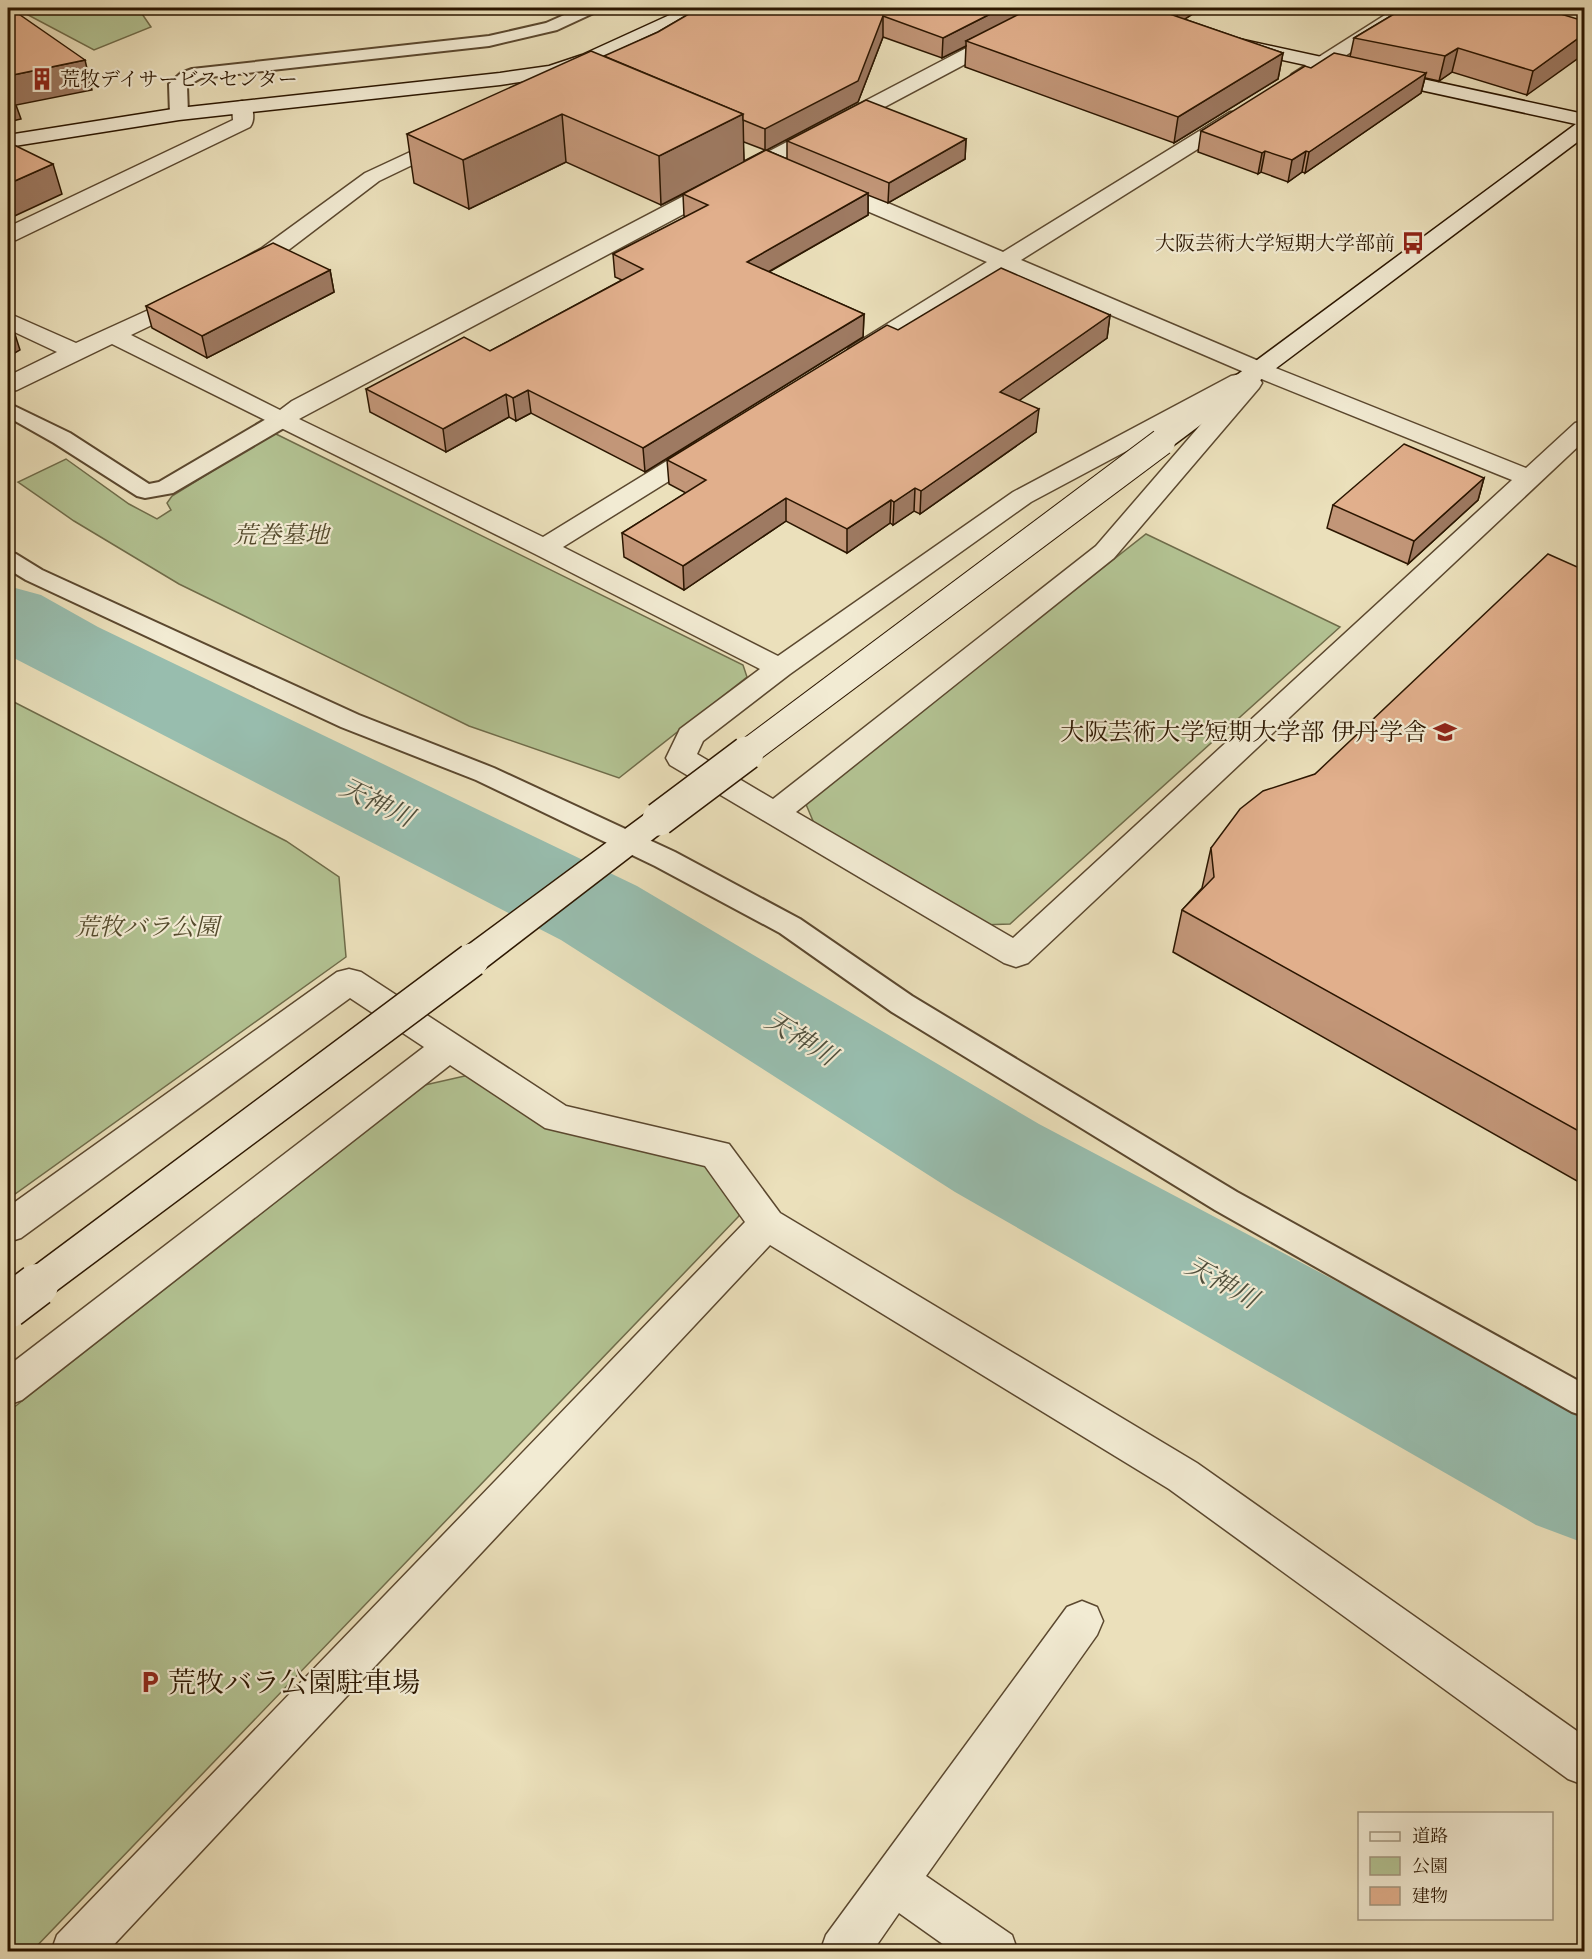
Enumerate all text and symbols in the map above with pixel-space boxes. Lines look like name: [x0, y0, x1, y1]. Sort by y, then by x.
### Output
building icon: 荒牧デイサービスセンター: [29, 66, 55, 92]
place label: 荒牧デイサービスセンター: [60, 69, 298, 91]
bus stop icon: 大阪芸術大学短期大学部前: [1400, 230, 1426, 256]
place label: 大阪芸術大学短期大学部前: [1155, 233, 1395, 255]
park label: 荒巻墓地: [233, 522, 332, 549]
place label: 大阪芸術大学短期大学部 伊丹学舎: [1060, 719, 1427, 746]
school or university icon: 大阪芸術大学短期大学部 伊丹学舎: [1432, 719, 1458, 745]
water label: 天神川: [335, 773, 420, 834]
park label: 荒牧バラ公園: [75, 914, 223, 941]
water label: 天神川: [760, 1006, 844, 1073]
water label: 天神川: [1181, 1252, 1265, 1315]
place label: 荒牧バラ公園駐車場: [168, 1668, 420, 1699]
parking icon: 荒牧バラ公園駐車場: [137, 1669, 163, 1695]
legend: [1358, 1812, 1553, 1920]
text: 道路: [1412, 1826, 1448, 1846]
text: 公園: [1412, 1857, 1448, 1876]
text: 建物: [1412, 1886, 1448, 1906]

